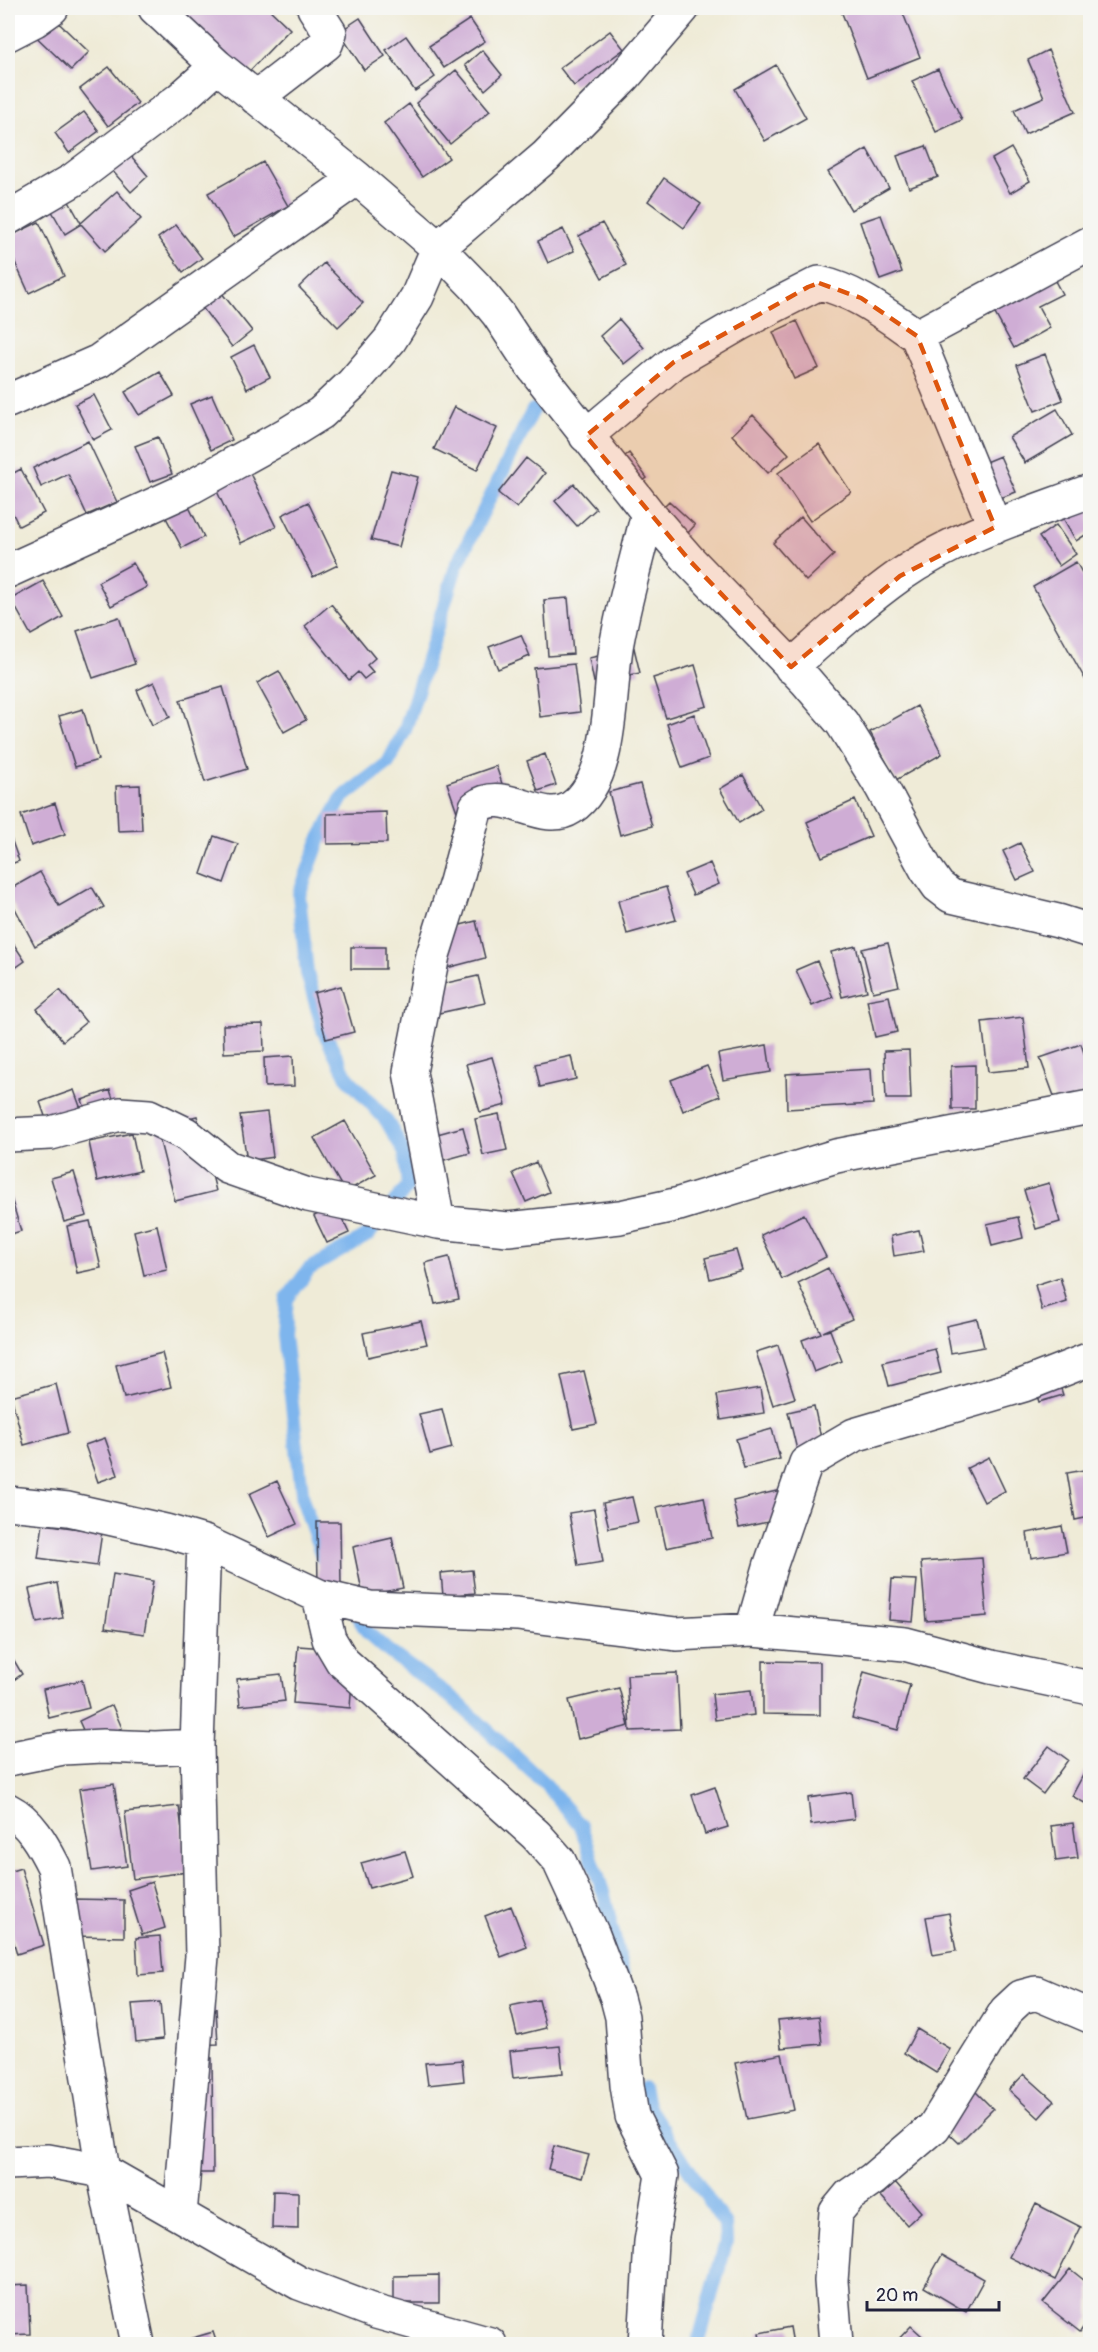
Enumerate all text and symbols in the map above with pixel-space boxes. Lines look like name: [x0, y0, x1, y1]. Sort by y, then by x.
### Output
scale bar: [867, 2274, 999, 2312]
text: 20 m: [876, 2284, 918, 2307]

